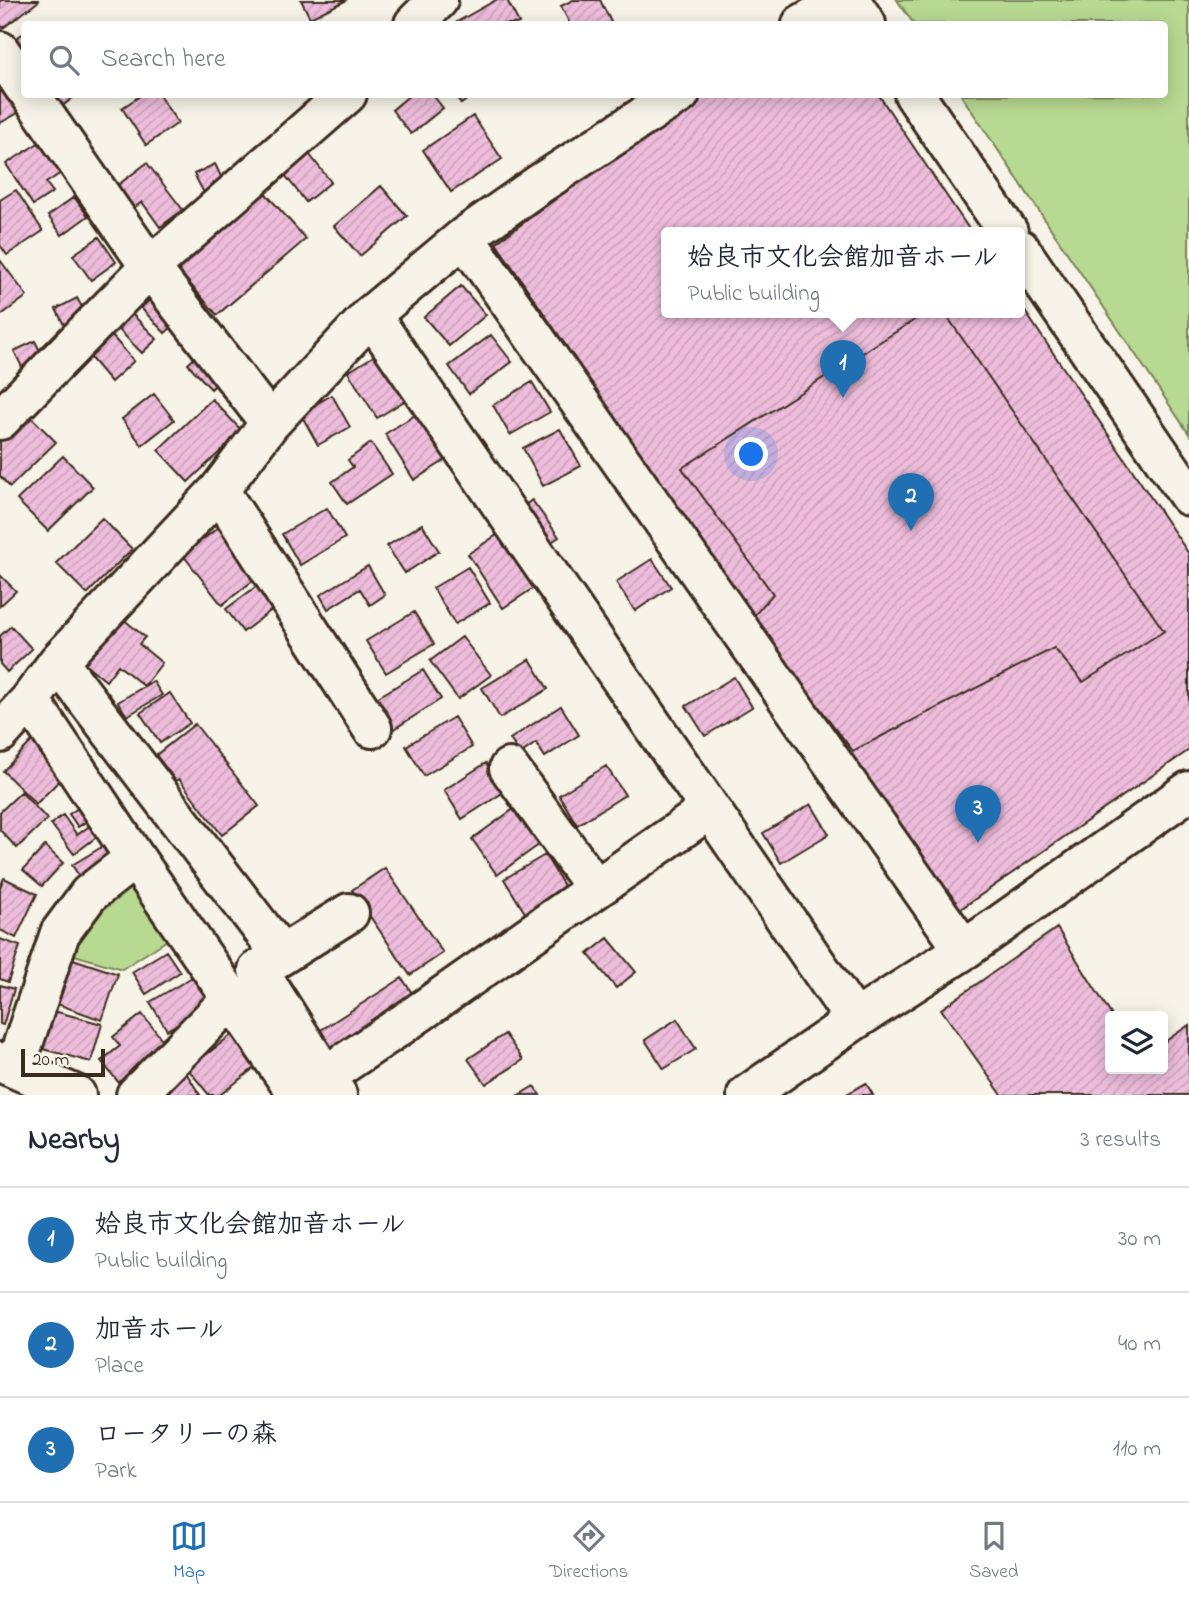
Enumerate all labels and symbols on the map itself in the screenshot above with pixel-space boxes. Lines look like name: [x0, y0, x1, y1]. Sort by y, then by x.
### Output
pin: 1: [820, 340, 866, 398]
your location: [734, 437, 768, 471]
pin: 2: [888, 473, 934, 531]
pin: 3: [955, 785, 1001, 843]
scale bar: [21, 1046, 105, 1078]

